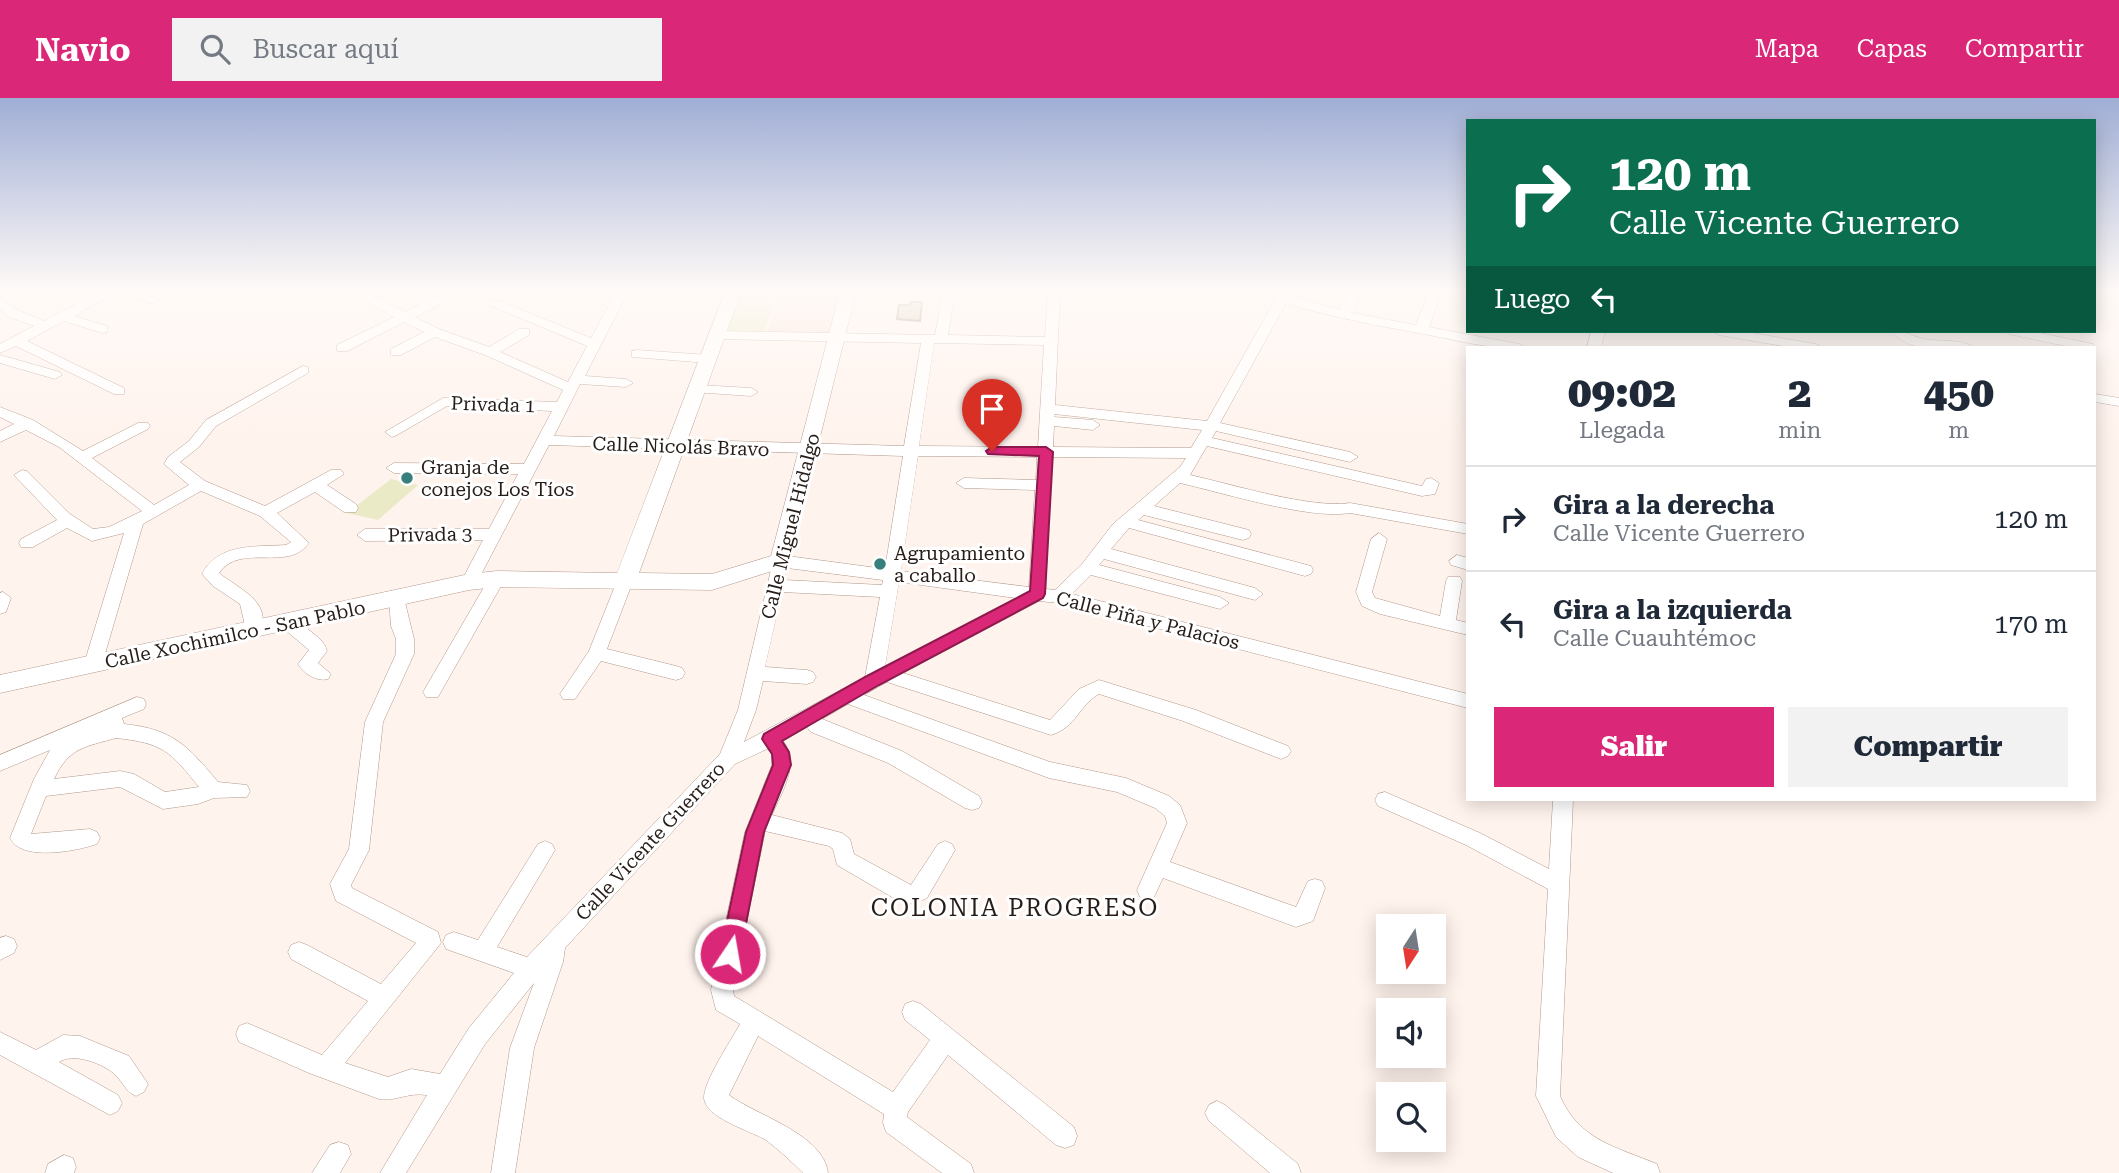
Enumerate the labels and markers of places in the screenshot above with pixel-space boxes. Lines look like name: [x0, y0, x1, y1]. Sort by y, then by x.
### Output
pin: [962, 379, 1022, 451]
place label: Granja de conejos Los Tíos: [421, 456, 574, 501]
marker: Granja de conejos Los Tíos: [399, 470, 415, 486]
place label: Agrupamiento a caballo: [894, 542, 1025, 587]
marker: Agrupamiento a caballo: [872, 556, 888, 572]

